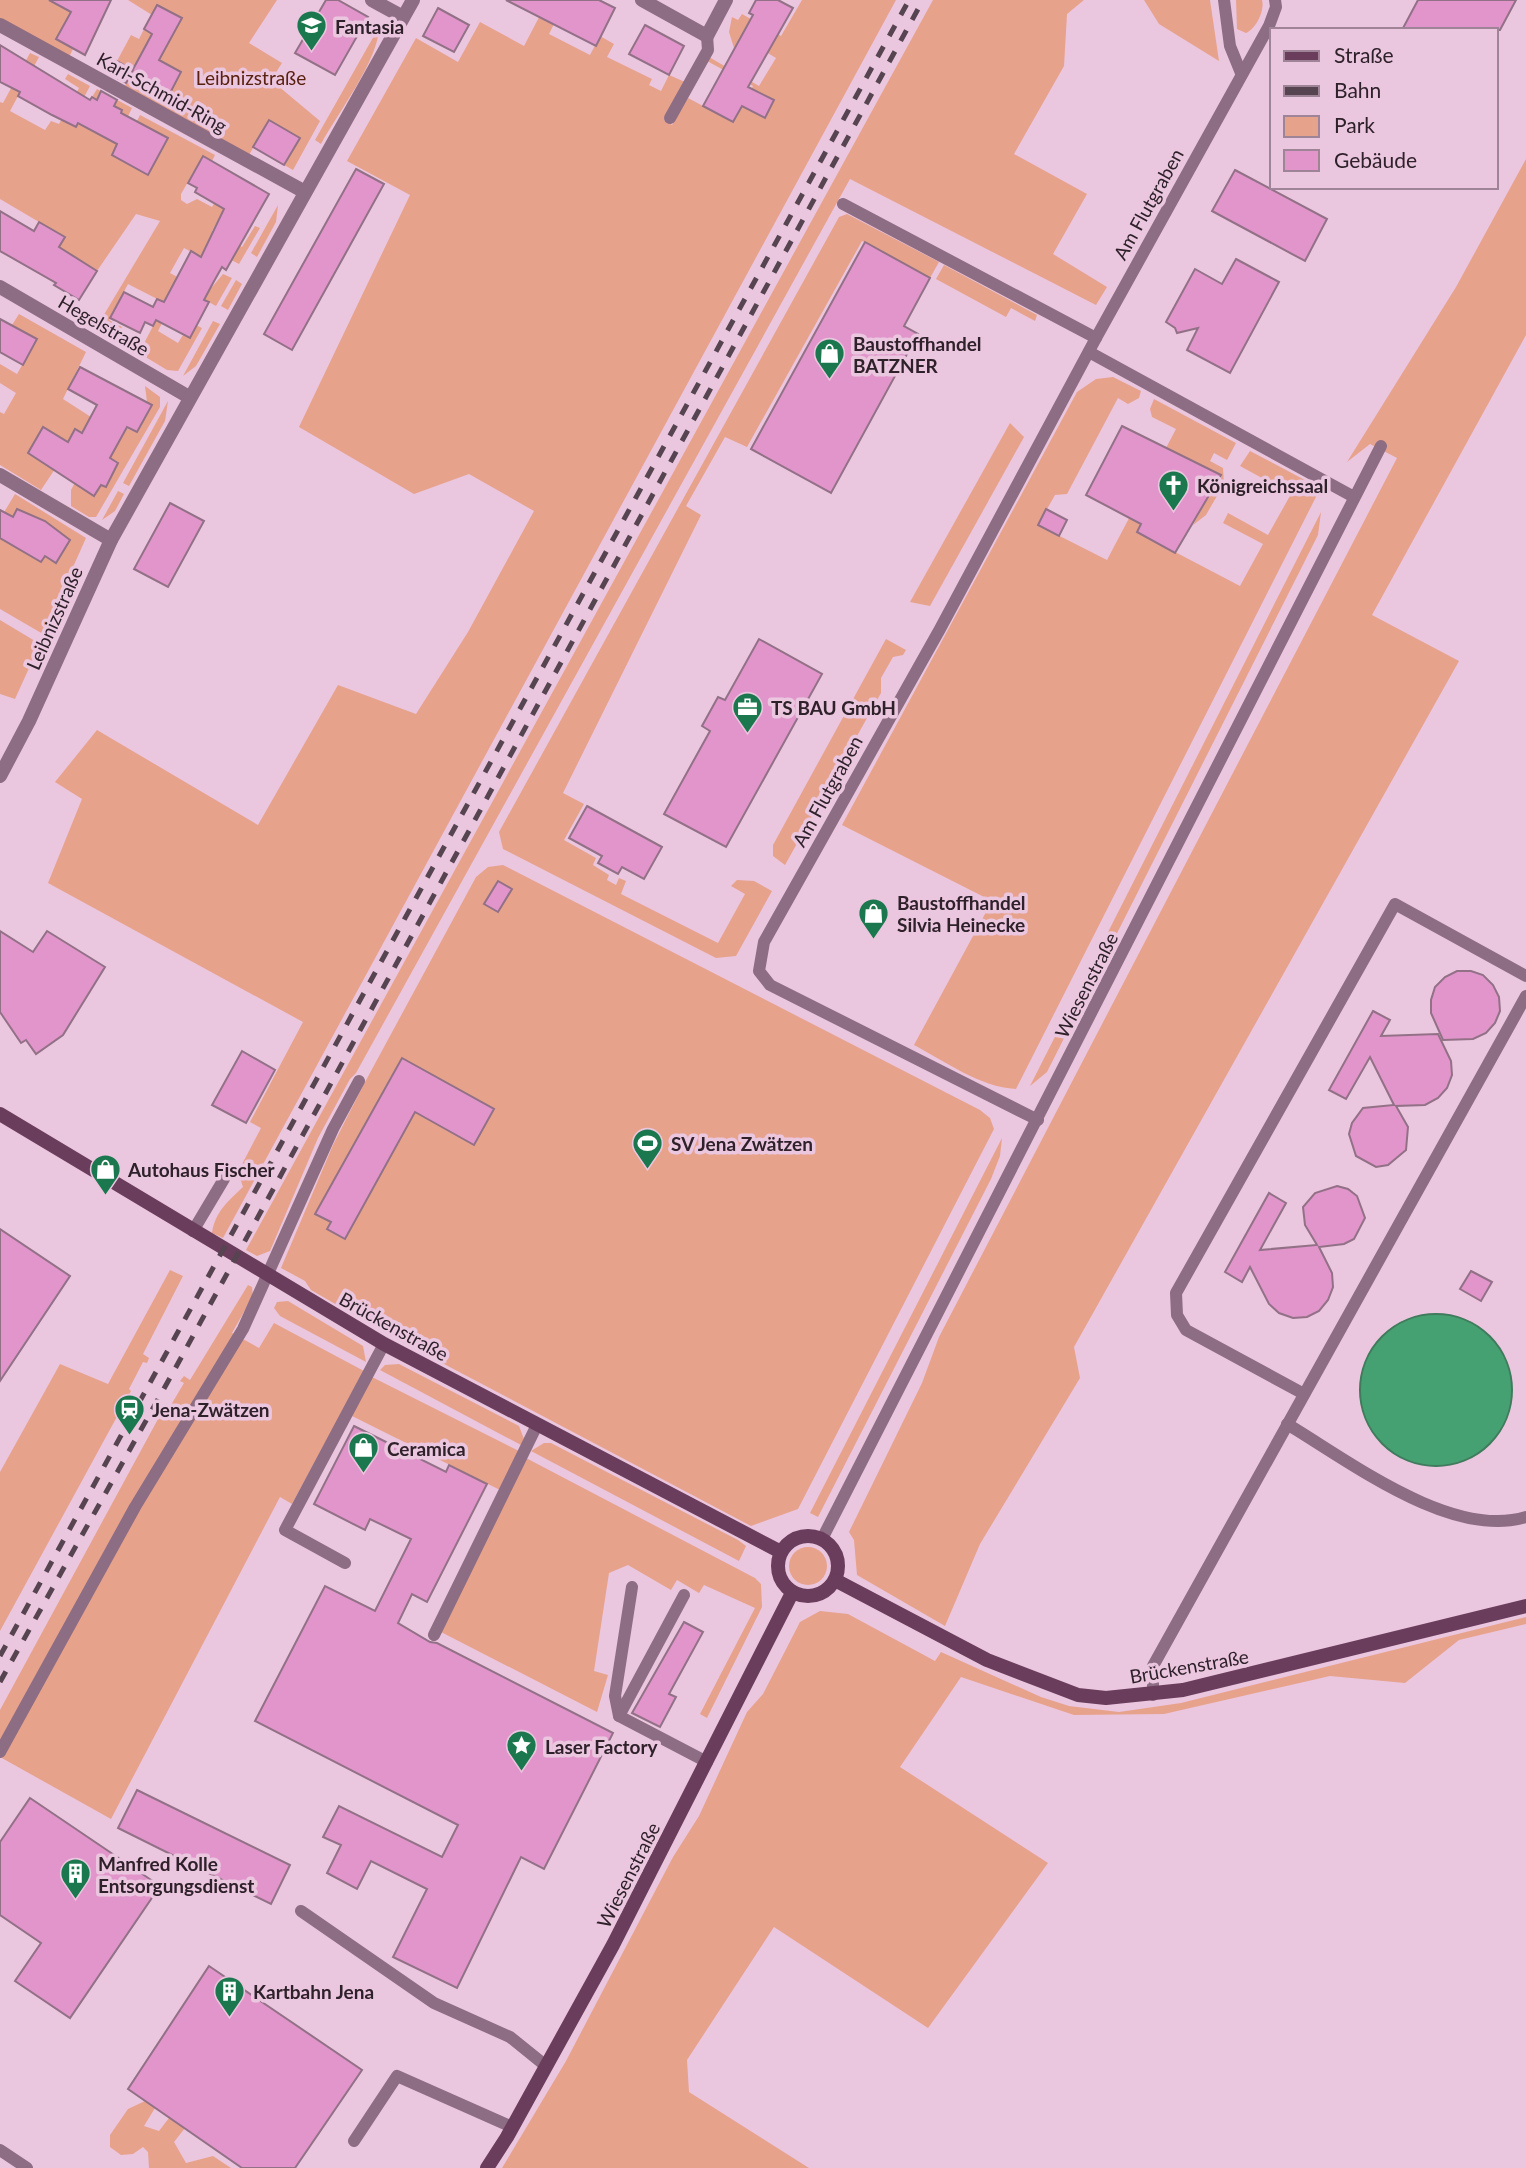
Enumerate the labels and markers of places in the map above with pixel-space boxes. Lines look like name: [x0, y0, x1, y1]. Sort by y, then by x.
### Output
school or university icon: Fantasia: [295, 9, 329, 53]
place label: Fantasia: [335, 15, 404, 38]
place label: Baustoffhandel BATZNER: [853, 332, 982, 377]
shop icon: Baustoffhandel BATZNER: [813, 337, 847, 381]
church icon: Königreichssaal: [1157, 468, 1191, 512]
place label: Königreichssaal: [1197, 474, 1328, 497]
office icon: TS BAU GmbH: [731, 690, 765, 734]
place label: TS BAU GmbH: [771, 696, 896, 719]
place label: Baustoffhandel Silvia Heinecke: [897, 891, 1026, 936]
shop icon: Baustoffhandel Silvia Heinecke: [857, 896, 891, 940]
sports icon: SV Jena Zwätzen: [631, 1126, 665, 1170]
place label: SV Jena Zwätzen: [671, 1132, 813, 1155]
shop icon: Autohaus Fischer: [88, 1152, 122, 1196]
place label: Autohaus Fischer: [127, 1158, 276, 1181]
station icon: Jena-Zwätzen: [112, 1392, 146, 1436]
place label: Jena-Zwätzen: [152, 1398, 270, 1421]
shop icon: Ceramica: [347, 1431, 381, 1475]
place label: Ceramica: [387, 1437, 466, 1460]
place icon: Laser Factory: [505, 1729, 539, 1773]
place label: Laser Factory: [545, 1735, 659, 1758]
place label: Manfred Kolle Entsorgungsdienst: [98, 1852, 254, 1897]
building icon: Manfred Kolle Entsorgungsdienst: [58, 1857, 92, 1901]
building icon: Kartbahn Jena: [213, 1974, 247, 2018]
place label: Kartbahn Jena: [253, 1980, 374, 2003]

